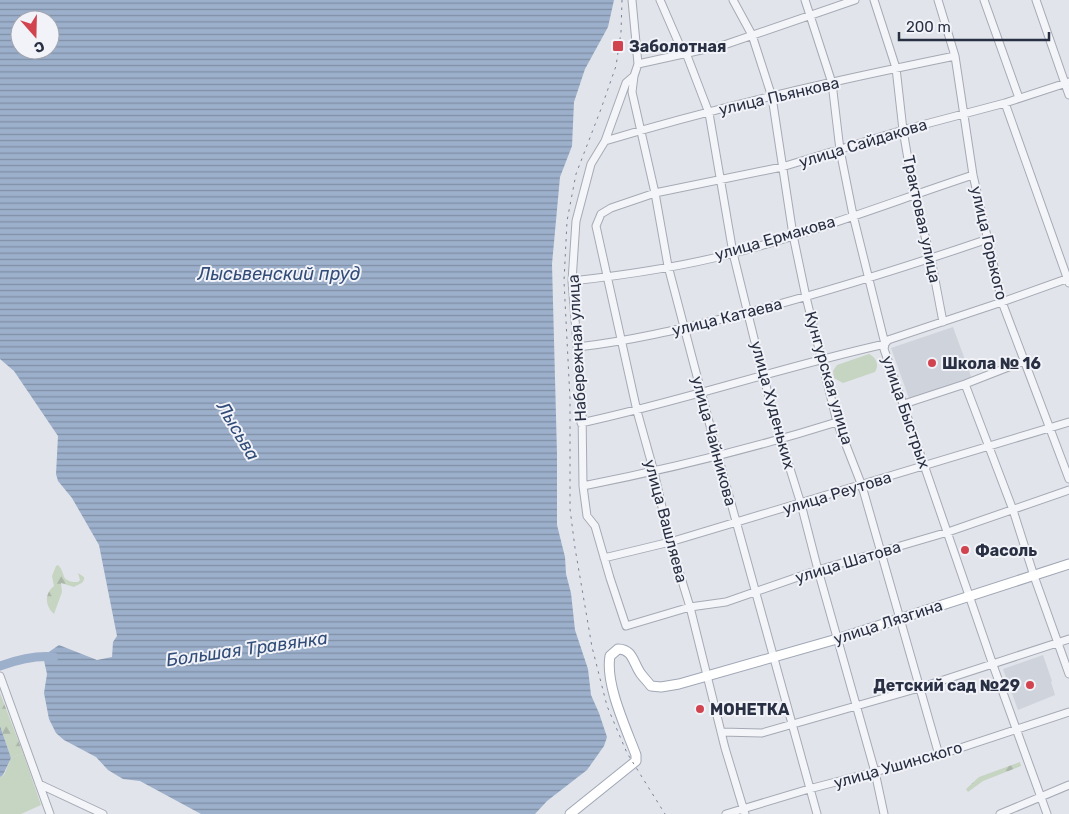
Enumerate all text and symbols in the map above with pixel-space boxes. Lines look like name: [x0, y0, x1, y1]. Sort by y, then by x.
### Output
north arrow: [10, 10, 60, 60]
scale bar: [899, 10, 1049, 42]
text: 200 m: [906, 18, 951, 36]
text: С: [32, 37, 47, 56]
place label: Заболотная: [629, 37, 727, 56]
marker: Заболотная: [611, 39, 625, 53]
street label: улица Пьянкова: [717, 73, 841, 119]
street label: улица Сайдакова: [797, 115, 929, 171]
street label: Трактовая улица: [899, 153, 945, 285]
street label: улица Горького: [967, 184, 1011, 302]
street label: улица Ермакова: [713, 212, 837, 264]
water label: Лысьвенский пруд: [197, 263, 361, 285]
street label: Набережная улица: [564, 274, 590, 422]
street label: улица Катаева: [670, 294, 784, 340]
street label: Кунгурская улица: [801, 309, 857, 447]
street label: улица Худеньких: [747, 339, 799, 472]
street label: улица Быстрых: [878, 353, 934, 471]
place label: Школа № 16: [942, 354, 1041, 373]
marker: Школа № 16: [926, 357, 938, 369]
street label: улица Чайникова: [688, 374, 740, 508]
water label: Лысьва: [211, 397, 264, 465]
street label: улица Вашляева: [640, 457, 692, 585]
street label: улица Реутова: [780, 467, 894, 519]
street label: улица Шатова: [793, 537, 903, 587]
place label: Фасоль: [975, 541, 1037, 560]
marker: Фасоль: [959, 544, 971, 556]
street label: улица Лязгина: [831, 595, 945, 649]
water label: Большая Травянка: [165, 627, 330, 671]
place label: Детский сад №29: [873, 676, 1020, 695]
marker: Детский сад №29: [1024, 679, 1036, 691]
place label: МОНЕТКА: [710, 700, 790, 719]
marker: МОНЕТКА: [694, 703, 706, 715]
street label: улица Ушинского: [832, 738, 964, 792]

